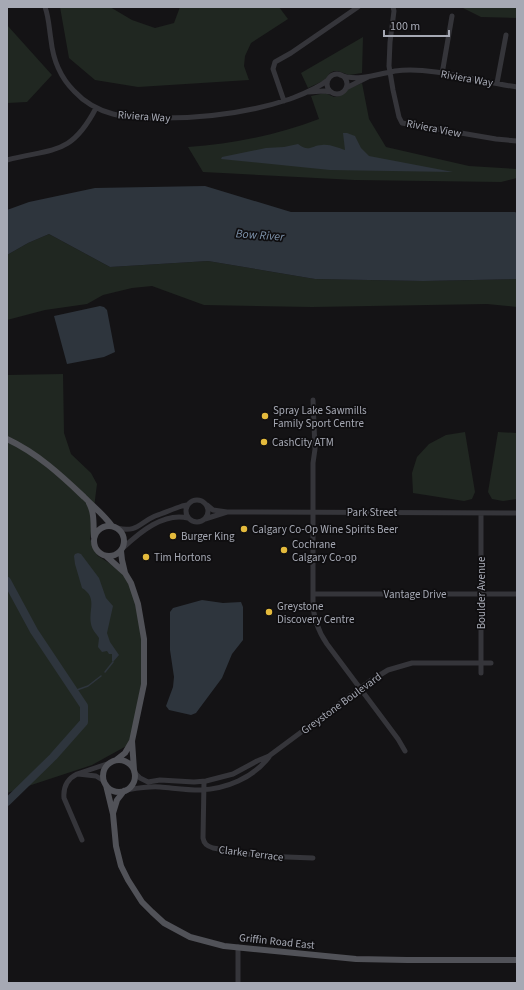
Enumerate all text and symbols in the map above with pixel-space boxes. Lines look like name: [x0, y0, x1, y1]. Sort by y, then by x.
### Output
scale bar: [384, 12, 449, 38]
text: 100 m: [390, 18, 420, 35]
street label: Riviera Way: [440, 67, 494, 90]
street label: Riviera Way: [117, 107, 171, 126]
street label: Riviera View: [405, 116, 463, 141]
water label: Bow River: [235, 225, 286, 246]
place label: Spray Lake Sawmills Family Sport Centre: [273, 403, 367, 431]
marker: Spray Lake Sawmills Family Sport Centre: [260, 411, 270, 421]
place label: CashCity ATM: [272, 435, 334, 450]
marker: CashCity ATM: [259, 437, 269, 447]
street label: Park Street: [347, 505, 397, 520]
place label: Calgary Co-Op Wine Spirits Beer: [252, 522, 398, 537]
marker: Calgary Co-Op Wine Spirits Beer: [239, 524, 249, 534]
place label: Burger King: [181, 529, 235, 544]
marker: Burger King: [168, 531, 178, 541]
place label: Cochrane Calgary Co-op: [292, 537, 357, 565]
marker: Cochrane Calgary Co-op: [279, 545, 289, 555]
place label: Tim Hortons: [154, 550, 211, 565]
marker: Tim Hortons: [141, 552, 151, 562]
street label: Boulder Avenue: [474, 556, 489, 629]
street label: Vantage Drive: [384, 587, 447, 602]
place label: Greystone Discovery Centre: [277, 599, 355, 627]
marker: Greystone Discovery Centre: [264, 607, 274, 617]
street label: Greystone Boulevard: [298, 669, 384, 738]
street label: Clarke Terrace: [218, 842, 285, 865]
street label: Griffin Road East: [238, 930, 316, 953]

